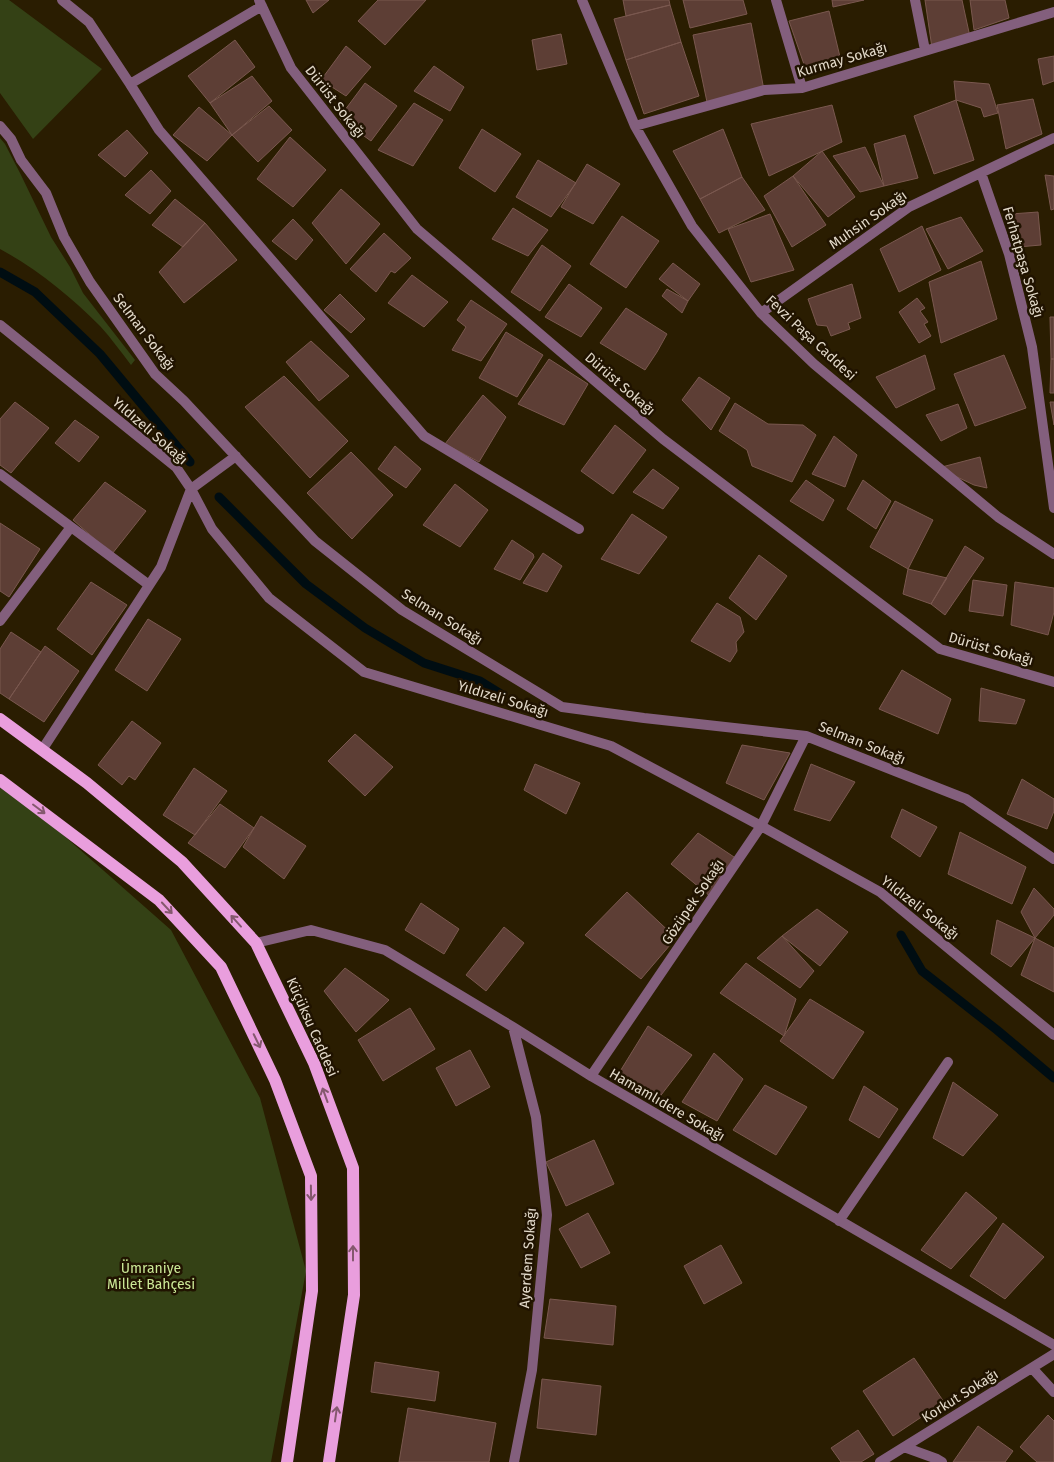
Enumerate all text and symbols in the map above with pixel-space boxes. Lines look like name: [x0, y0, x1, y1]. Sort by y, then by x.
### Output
street label: Kurmay Sokağı: [795, 39, 889, 81]
street label: Dürüst Sokağı: [301, 62, 369, 142]
street label: Muhsin Sokağı: [826, 187, 910, 253]
street label: Ferhatpaşa Sokağı: [999, 204, 1047, 320]
street label: Selman Sokağı: [109, 290, 179, 374]
street label: Fevzi Paşa Caddesi: [762, 292, 860, 384]
street label: Dürüst Sokağı: [581, 349, 659, 419]
street label: Yıldızeli Sokağı: [109, 394, 191, 468]
street label: Selman Sokağı: [398, 585, 486, 649]
street label: Dürüst Sokağı: [947, 629, 1035, 669]
street label: Yıldızeli Sokağı: [455, 677, 551, 721]
street label: Selman Sokağı: [816, 718, 908, 768]
one-way arrow: [32, 803, 45, 814]
street label: Gözüpek Sokağı: [658, 856, 728, 948]
street label: Yıldızeli Sokağı: [878, 872, 962, 944]
one-way arrow: [161, 902, 173, 915]
one-way arrow: [230, 914, 241, 927]
street label: Küçüksu Caddesi: [283, 975, 341, 1079]
one-way arrow: [252, 1034, 262, 1049]
street label: Hamamlıdere Sokağı: [606, 1065, 728, 1145]
one-way arrow: [320, 1088, 330, 1103]
one-way arrow: [306, 1185, 316, 1201]
street label: Ayerdem Sokağı: [516, 1207, 540, 1309]
one-way arrow: [349, 1245, 358, 1261]
park label: Ümraniye Millet Bahçesi: [107, 1259, 195, 1293]
street label: Korkut Sokağı: [919, 1366, 1001, 1426]
one-way arrow: [331, 1406, 341, 1422]

